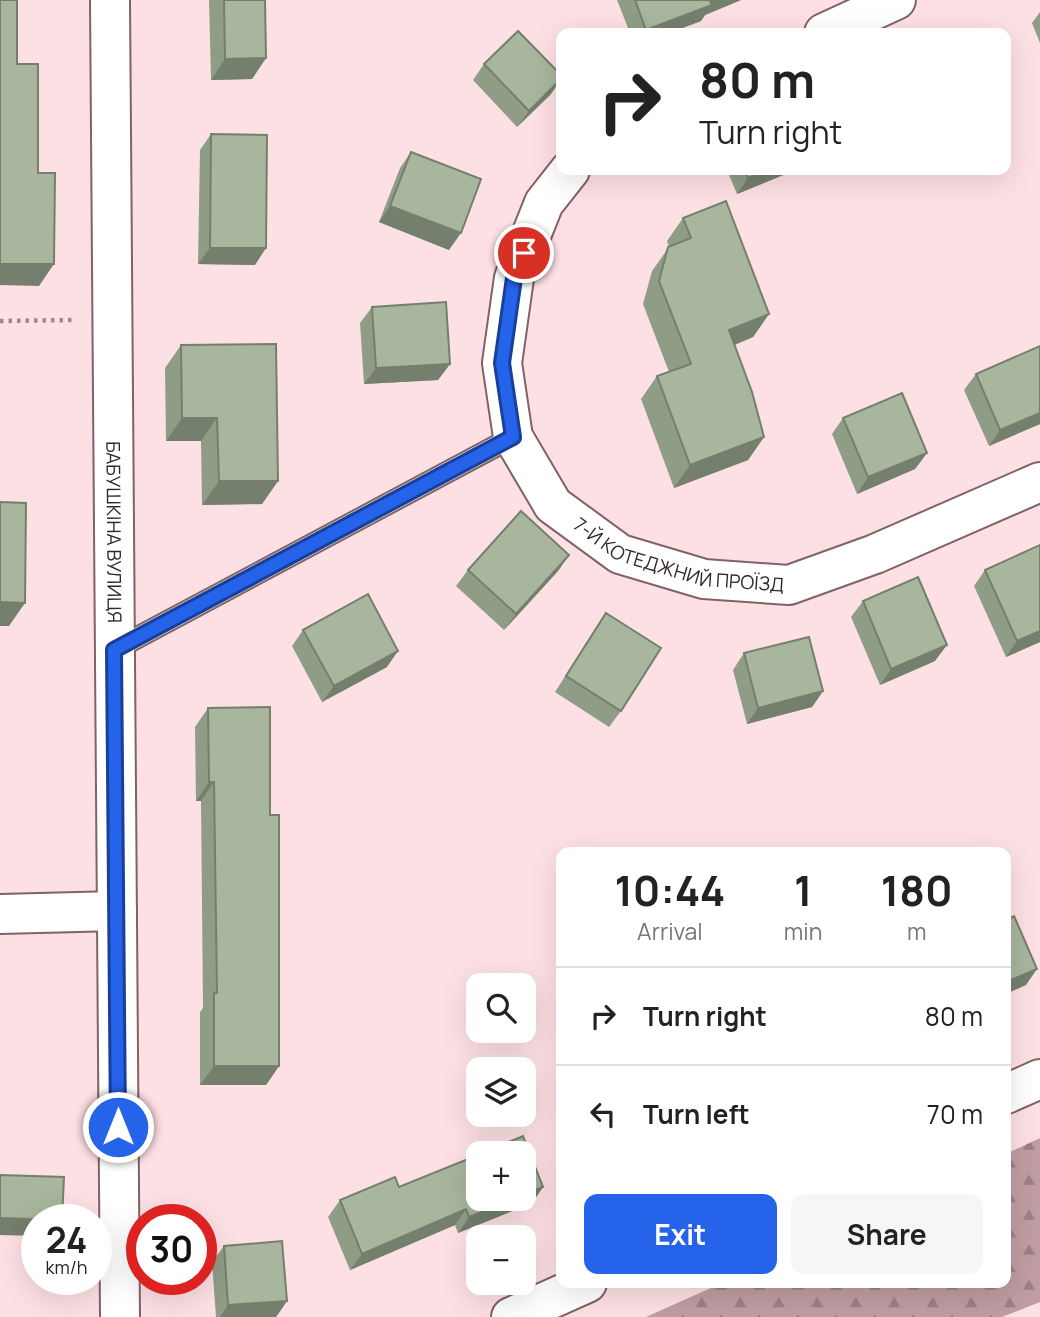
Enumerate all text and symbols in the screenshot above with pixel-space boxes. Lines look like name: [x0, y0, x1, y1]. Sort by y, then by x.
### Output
text: 80 m: [699, 46, 815, 113]
icon: right: [584, 56, 675, 147]
text: Turn right: [699, 110, 842, 154]
pin: [494, 223, 554, 283]
icon: arrive: [505, 234, 543, 272]
street label: БАБУШКІНА ВУЛИЦЯ: [100, 441, 128, 623]
street label: 7-Й КОТЕДЖНИЙ ПРОЇЗД: [568, 511, 785, 598]
text: 10:44: [614, 861, 725, 919]
text: 1: [794, 861, 812, 919]
text: 180: [881, 861, 953, 919]
text: Arrival: [637, 915, 703, 947]
text: min: [784, 915, 822, 947]
text: m: [907, 915, 926, 947]
map controls: [466, 973, 536, 1295]
button: search: [466, 973, 536, 1043]
icon: right: [584, 997, 622, 1035]
text: Turn right: [643, 998, 767, 1034]
text: 80 m: [925, 998, 983, 1034]
button: layers: [466, 1057, 536, 1127]
position arrow: [81, 1090, 155, 1164]
icon: left: [584, 1095, 622, 1133]
text: Turn left: [643, 1096, 750, 1132]
text: 70 m: [927, 1096, 983, 1132]
button: +: [466, 1141, 536, 1211]
button: Exit: [584, 1194, 777, 1274]
button: Share: [791, 1194, 983, 1274]
speed limit sign: 30: [126, 1204, 217, 1295]
text: 24: [46, 1216, 87, 1264]
button: −: [466, 1225, 536, 1295]
text: km/h: [46, 1255, 87, 1279]

